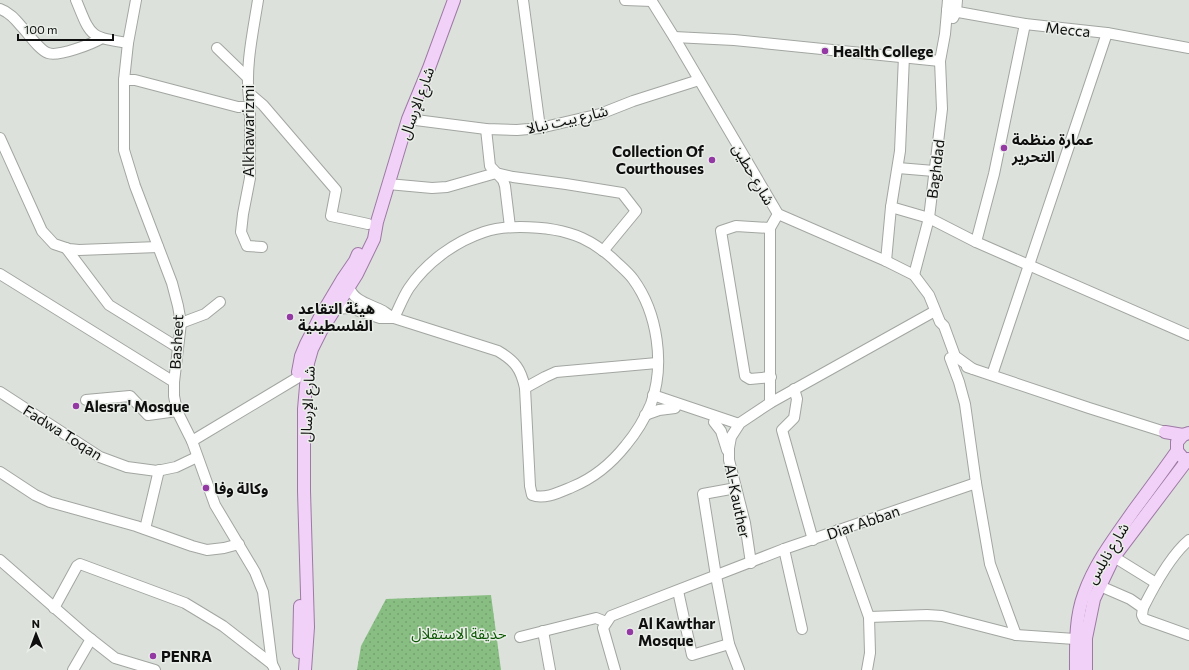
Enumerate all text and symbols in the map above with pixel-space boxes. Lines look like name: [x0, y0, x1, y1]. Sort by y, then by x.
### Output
scale bar: [18, 16, 113, 42]
street label: Mecca: [1045, 18, 1091, 40]
text: 100 m: [24, 22, 58, 36]
place label: Health College: [833, 42, 933, 60]
marker: Health College: [820, 46, 830, 56]
street label: شارع الإرسال: [395, 64, 441, 143]
street label: Alkhawarizmi: [239, 85, 257, 177]
street label: شارع بيت نبالا: [524, 101, 611, 141]
place label: عمارة منظمة التحرير: [1011, 130, 1094, 166]
street label: Baghdad: [922, 138, 948, 200]
street label: شارع حطين: [726, 140, 779, 210]
place label: Collection Of Courthouses: [612, 142, 705, 177]
marker: عمارة منظمة التحرير: [999, 143, 1009, 153]
marker: Collection Of Courthouses: [707, 155, 717, 165]
place label: هيئة التقاعد الفلسطينية: [298, 299, 375, 334]
marker: هيئة التقاعد الفلسطينية: [285, 312, 295, 322]
street label: Basheet: [166, 314, 186, 370]
street label: شارع الإرسال: [296, 365, 322, 443]
place label: Alesra' Mosque: [84, 397, 189, 415]
street label: Fadwa Toqan: [20, 401, 106, 463]
marker: Alesra' Mosque: [71, 401, 81, 411]
street label: Al-Kauther: [721, 462, 755, 540]
place label: وكالة وفا: [214, 479, 269, 498]
marker: وكالة وفا: [201, 483, 211, 493]
street label: Diar Abban: [824, 501, 902, 543]
street label: شارع نابلس: [1082, 519, 1136, 589]
north arrow: [16, 614, 56, 654]
place label: Al Kawthar Mosque: [638, 614, 715, 649]
text: N: [32, 617, 40, 630]
park label: حديقة الاستقلال: [411, 624, 507, 643]
marker: Al Kawthar Mosque: [625, 627, 635, 637]
place label: PENRA: [161, 647, 212, 665]
marker: PENRA: [148, 651, 158, 661]

